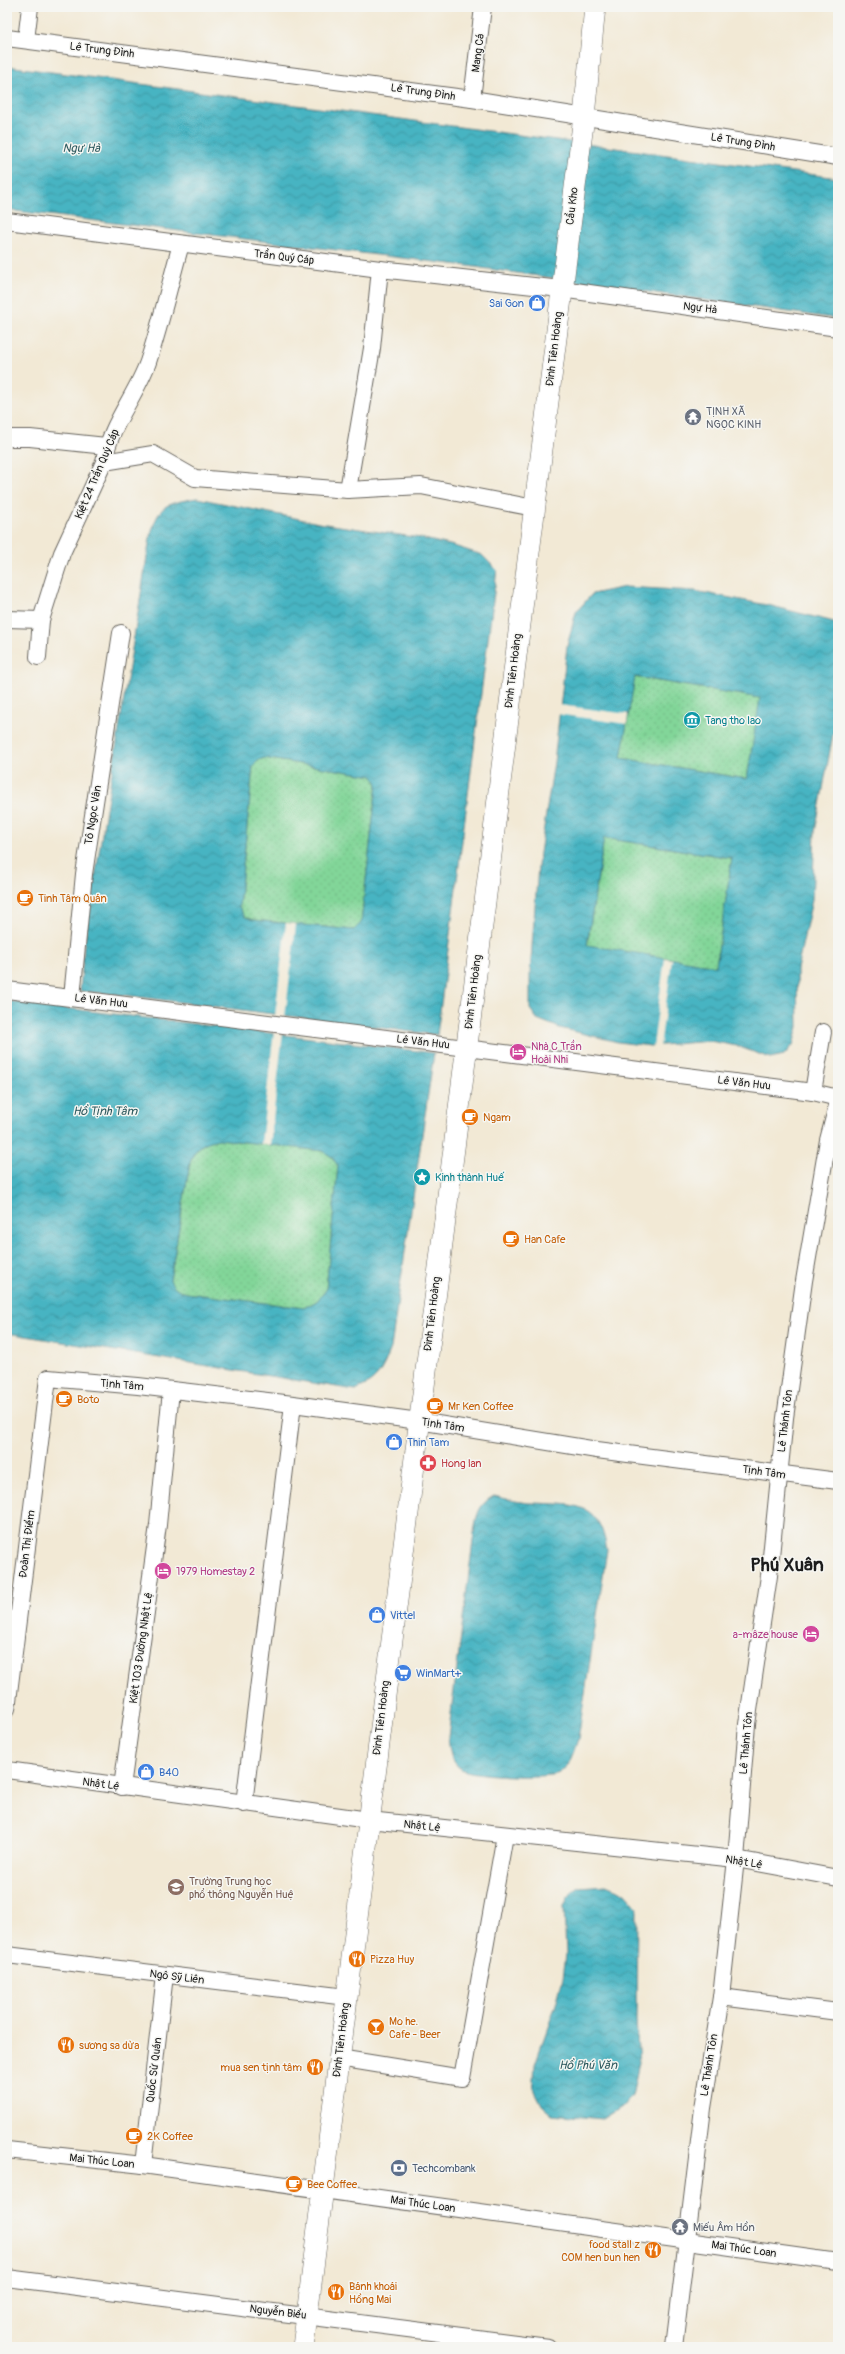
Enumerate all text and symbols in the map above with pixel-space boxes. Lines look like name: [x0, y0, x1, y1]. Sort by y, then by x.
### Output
street label: Mang Cá: [469, 33, 487, 73]
street label: Lê Trung Đình: [69, 40, 135, 60]
street label: Lê Trung Đình: [390, 81, 456, 103]
street label: Lê Trung Đình: [710, 130, 776, 154]
water label: Ngự Hà: [62, 141, 101, 156]
street label: Cầu Kho: [562, 186, 581, 226]
street label: Trần Quý Cáp: [253, 246, 315, 267]
shop icon: Sai Gon: [527, 293, 547, 313]
place label: Sai Gon: [489, 297, 524, 310]
street label: Ngự Hà: [682, 299, 718, 317]
street label: Đinh Tiên Hoàng: [543, 310, 565, 387]
place label: TỊNH XÃ NGỌC KINH: [706, 405, 761, 431]
temple icon: TỊNH XÃ NGỌC KINH: [683, 407, 703, 427]
street label: Kiệt 24 Trần Quý Cáp: [71, 427, 122, 521]
street label: Đinh Tiên Hoàng: [502, 632, 524, 709]
museum icon: Tang tho lao: [682, 710, 702, 730]
place label: Tang tho lao: [705, 714, 761, 727]
street label: Tô Ngọc Vân: [82, 784, 104, 846]
cafe icon: Tinh Tâm Quán: [15, 888, 35, 908]
place label: Tinh Tâm Quán: [38, 892, 107, 905]
street label: Đinh Tiên Hoàng: [462, 953, 484, 1030]
street label: Lê Văn Hưu: [74, 991, 128, 1011]
street label: Lê Văn Hưu: [396, 1032, 450, 1052]
place label: Nhà C Trần Hoài Nhi: [531, 1039, 582, 1066]
hotel icon: Nhà C Trần Hoài Nhi: [508, 1042, 528, 1062]
street label: Lê Văn Hưu: [717, 1073, 771, 1093]
water label: Hồ Tịnh Tâm: [73, 1103, 138, 1119]
cafe icon: Ngam: [460, 1107, 480, 1127]
place label: Ngam: [483, 1111, 511, 1124]
place icon: Kinh thành Huế: [412, 1167, 432, 1187]
place label: Kinh thành Huế: [435, 1171, 504, 1184]
cafe icon: Han Cafe: [501, 1229, 521, 1249]
place label: Han Cafe: [524, 1233, 566, 1246]
street label: Đinh Tiên Hoàng: [421, 1275, 443, 1352]
street label: Tịnh Tâm: [100, 1377, 144, 1393]
cafe icon: Boto: [54, 1389, 74, 1409]
street label: Lê Thánh Tôn: [775, 1389, 795, 1453]
place label: Boto: [77, 1393, 100, 1406]
cafe icon: Mr Ken Coffee: [425, 1396, 445, 1416]
place label: Mr Ken Coffee: [448, 1400, 514, 1413]
street label: Tịnh Tâm: [420, 1415, 466, 1435]
shop icon: Thin Tam: [384, 1432, 404, 1452]
place label: Thin Tam: [407, 1436, 449, 1449]
pharmacy icon: Hong lan: [418, 1453, 438, 1473]
place label: Hong lan: [441, 1457, 482, 1470]
street label: Tịnh Tâm: [742, 1463, 787, 1481]
street label: Đoàn Thị Điểm: [16, 1509, 38, 1579]
district label: Phú Xuân: [750, 1553, 824, 1577]
hotel icon: 1979 Homestay 2: [153, 1561, 173, 1581]
place label: 1979 Homestay 2: [176, 1565, 255, 1578]
street label: Kiệt 103 Đường Nhật Lệ: [127, 1591, 155, 1704]
shop icon: Vittel: [367, 1605, 387, 1625]
place label: Vittel: [390, 1609, 415, 1622]
hotel icon: a-mâze house: [801, 1624, 821, 1644]
place label: a-mâze house: [733, 1628, 799, 1641]
supermarket icon: WinMart+: [393, 1663, 413, 1683]
place label: WinMart+: [416, 1667, 462, 1680]
street label: Đinh Tiên Hoàng: [370, 1679, 392, 1756]
street label: Lê Thánh Tôn: [737, 1711, 755, 1775]
shop icon: B40: [136, 1762, 156, 1782]
place label: B40: [159, 1766, 179, 1779]
street label: Nhật Lệ: [82, 1775, 120, 1793]
street label: Nhật Lệ: [403, 1818, 441, 1834]
street label: Nhật Lệ: [725, 1853, 764, 1871]
place label: Trường Trung học phổ thông Nguyễn Huệ: [189, 1875, 294, 1901]
school or university icon: Trường Trung học phổ thông Nguyễn Huệ: [166, 1877, 186, 1897]
restaurant icon: Pizza Huy: [347, 1949, 367, 1969]
place label: Pizza Huy: [370, 1953, 414, 1966]
street label: Ngô Sỹ Liên: [149, 1967, 205, 1987]
street label: Đinh Tiên Hoàng: [330, 2001, 352, 2078]
place label: Mo he. Cafe - Beer: [389, 2015, 441, 2041]
bar icon: Mo he. Cafe - Beer: [366, 2017, 386, 2037]
street label: Lê Thánh Tôn: [698, 2033, 720, 2097]
restaurant icon: sương sa dừa: [56, 2035, 76, 2055]
street label: Quốc Sử Quán: [144, 2037, 164, 2103]
place label: sương sa dừa: [79, 2039, 139, 2052]
restaurant icon: mua sen tịnh tâm: [305, 2057, 325, 2077]
water label: Hồ Phú Văn: [559, 2057, 618, 2073]
place label: mua sen tịnh tâm: [220, 2061, 302, 2074]
cafe icon: 2K Coffee: [124, 2126, 144, 2146]
place label: 2K Coffee: [147, 2130, 193, 2143]
street label: Mai Thúc Loan: [69, 2151, 135, 2171]
bank icon: Techcombank: [389, 2158, 409, 2178]
place label: Techcombank: [412, 2162, 476, 2175]
cafe icon: Bee Coffee: [284, 2174, 304, 2194]
place label: Bee Coffee: [307, 2178, 358, 2191]
street label: Mai Thúc Loan: [390, 2193, 456, 2215]
temple icon: Miếu Âm Hồn: [670, 2217, 690, 2237]
place label: Miếu Âm Hồn: [693, 2221, 755, 2234]
place label: food stall z COM hen bun hen: [561, 2238, 640, 2264]
street label: Mai Thúc Loan: [711, 2238, 777, 2260]
restaurant icon: food stall z COM hen bun hen: [643, 2240, 663, 2260]
place label: Bánh khoái Hồng Mai: [349, 2280, 397, 2306]
restaurant icon: Bánh khoái Hồng Mai: [326, 2282, 346, 2302]
street label: Nguyễn Biểu: [249, 2301, 307, 2322]

